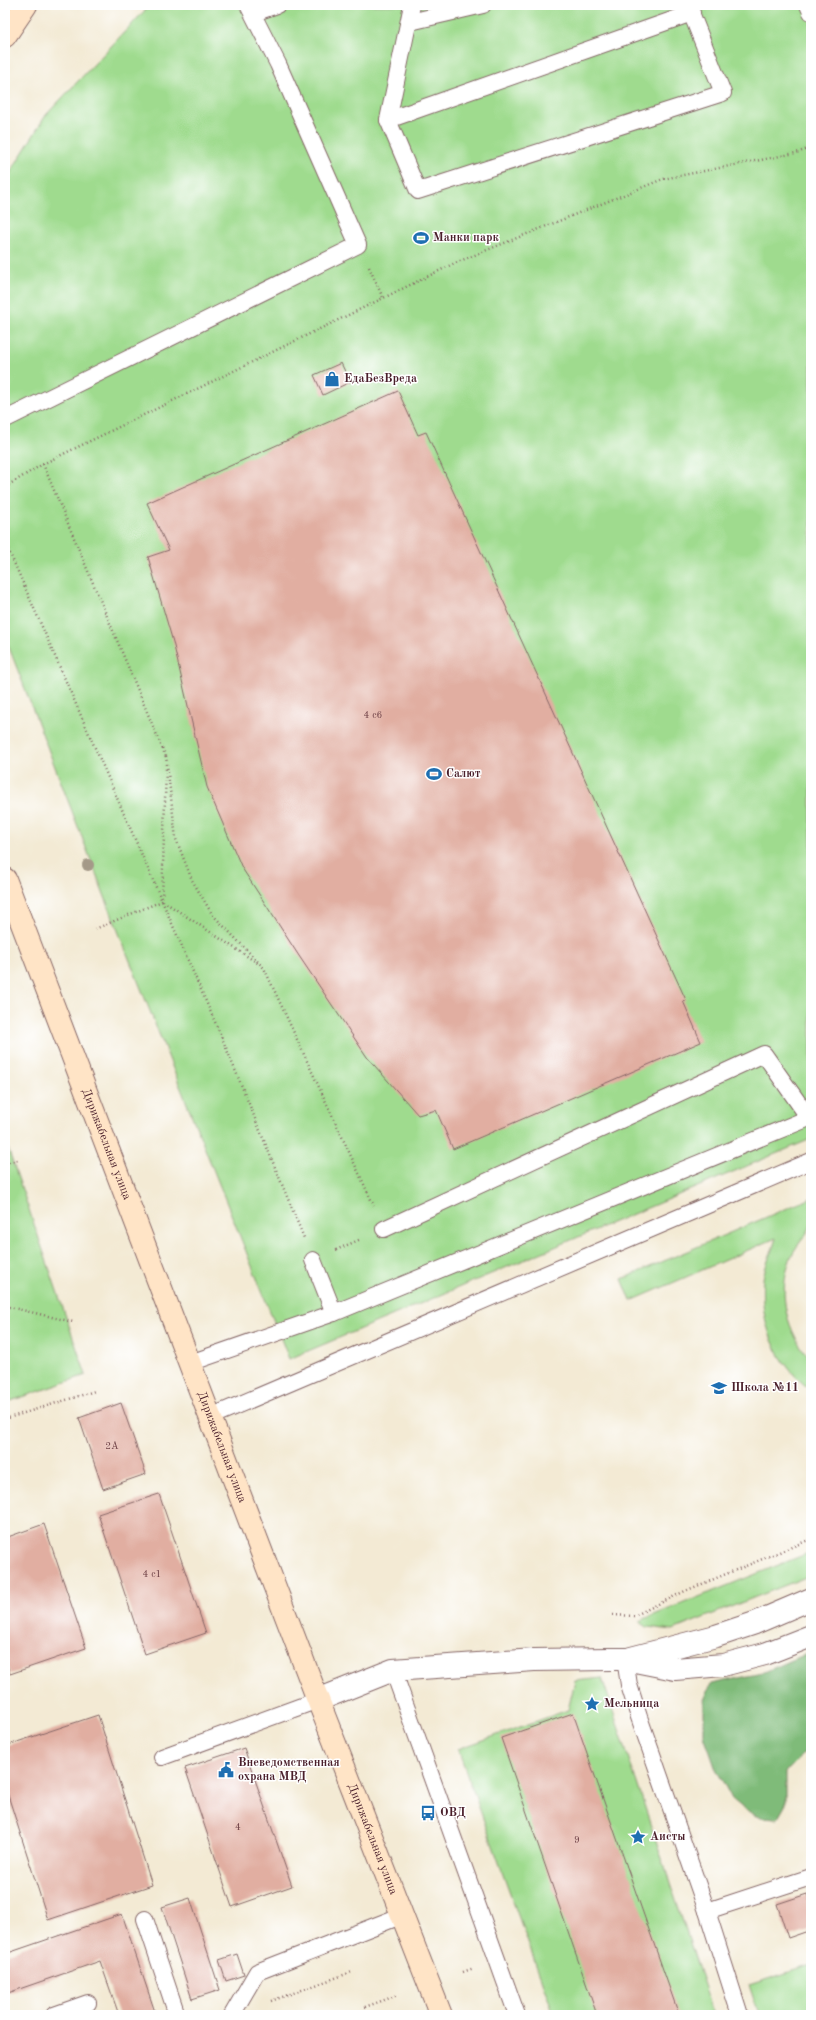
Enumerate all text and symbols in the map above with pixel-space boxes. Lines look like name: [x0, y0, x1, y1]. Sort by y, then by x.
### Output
sports icon: Манки парк: [412, 229, 430, 247]
place label: Манки парк: [433, 232, 500, 244]
shop icon: ЕдаБезВреда: [323, 370, 341, 388]
place label: ЕдаБезВреда: [344, 373, 417, 385]
house number: 4 с6: [364, 710, 383, 720]
sports icon: Салют: [425, 765, 443, 783]
place label: Салют: [446, 768, 481, 780]
street label: Дирижабельная улица: [80, 1087, 133, 1202]
school or university icon: Школа №11: [710, 1379, 728, 1397]
place label: Школа №11: [731, 1382, 799, 1394]
street label: Дирижабельная улица: [195, 1390, 248, 1504]
house number: 2А: [105, 1441, 119, 1451]
house number: 4 с1: [143, 1569, 161, 1579]
place icon: Мельница: [583, 1695, 601, 1713]
place label: Мельница: [604, 1698, 659, 1710]
place label: Вневедомственная охрана МВД: [238, 1757, 340, 1783]
public building icon: Вневедомственная охрана МВД: [217, 1761, 235, 1779]
street label: Дирижабельная улица: [345, 1782, 399, 1896]
bus stop icon: ОВД: [419, 1804, 437, 1822]
place label: ОВД: [440, 1807, 466, 1819]
house number: 4: [235, 1822, 241, 1832]
place icon: Аисты: [629, 1828, 647, 1846]
place label: Аисты: [650, 1831, 686, 1843]
house number: 9: [574, 1835, 580, 1845]

